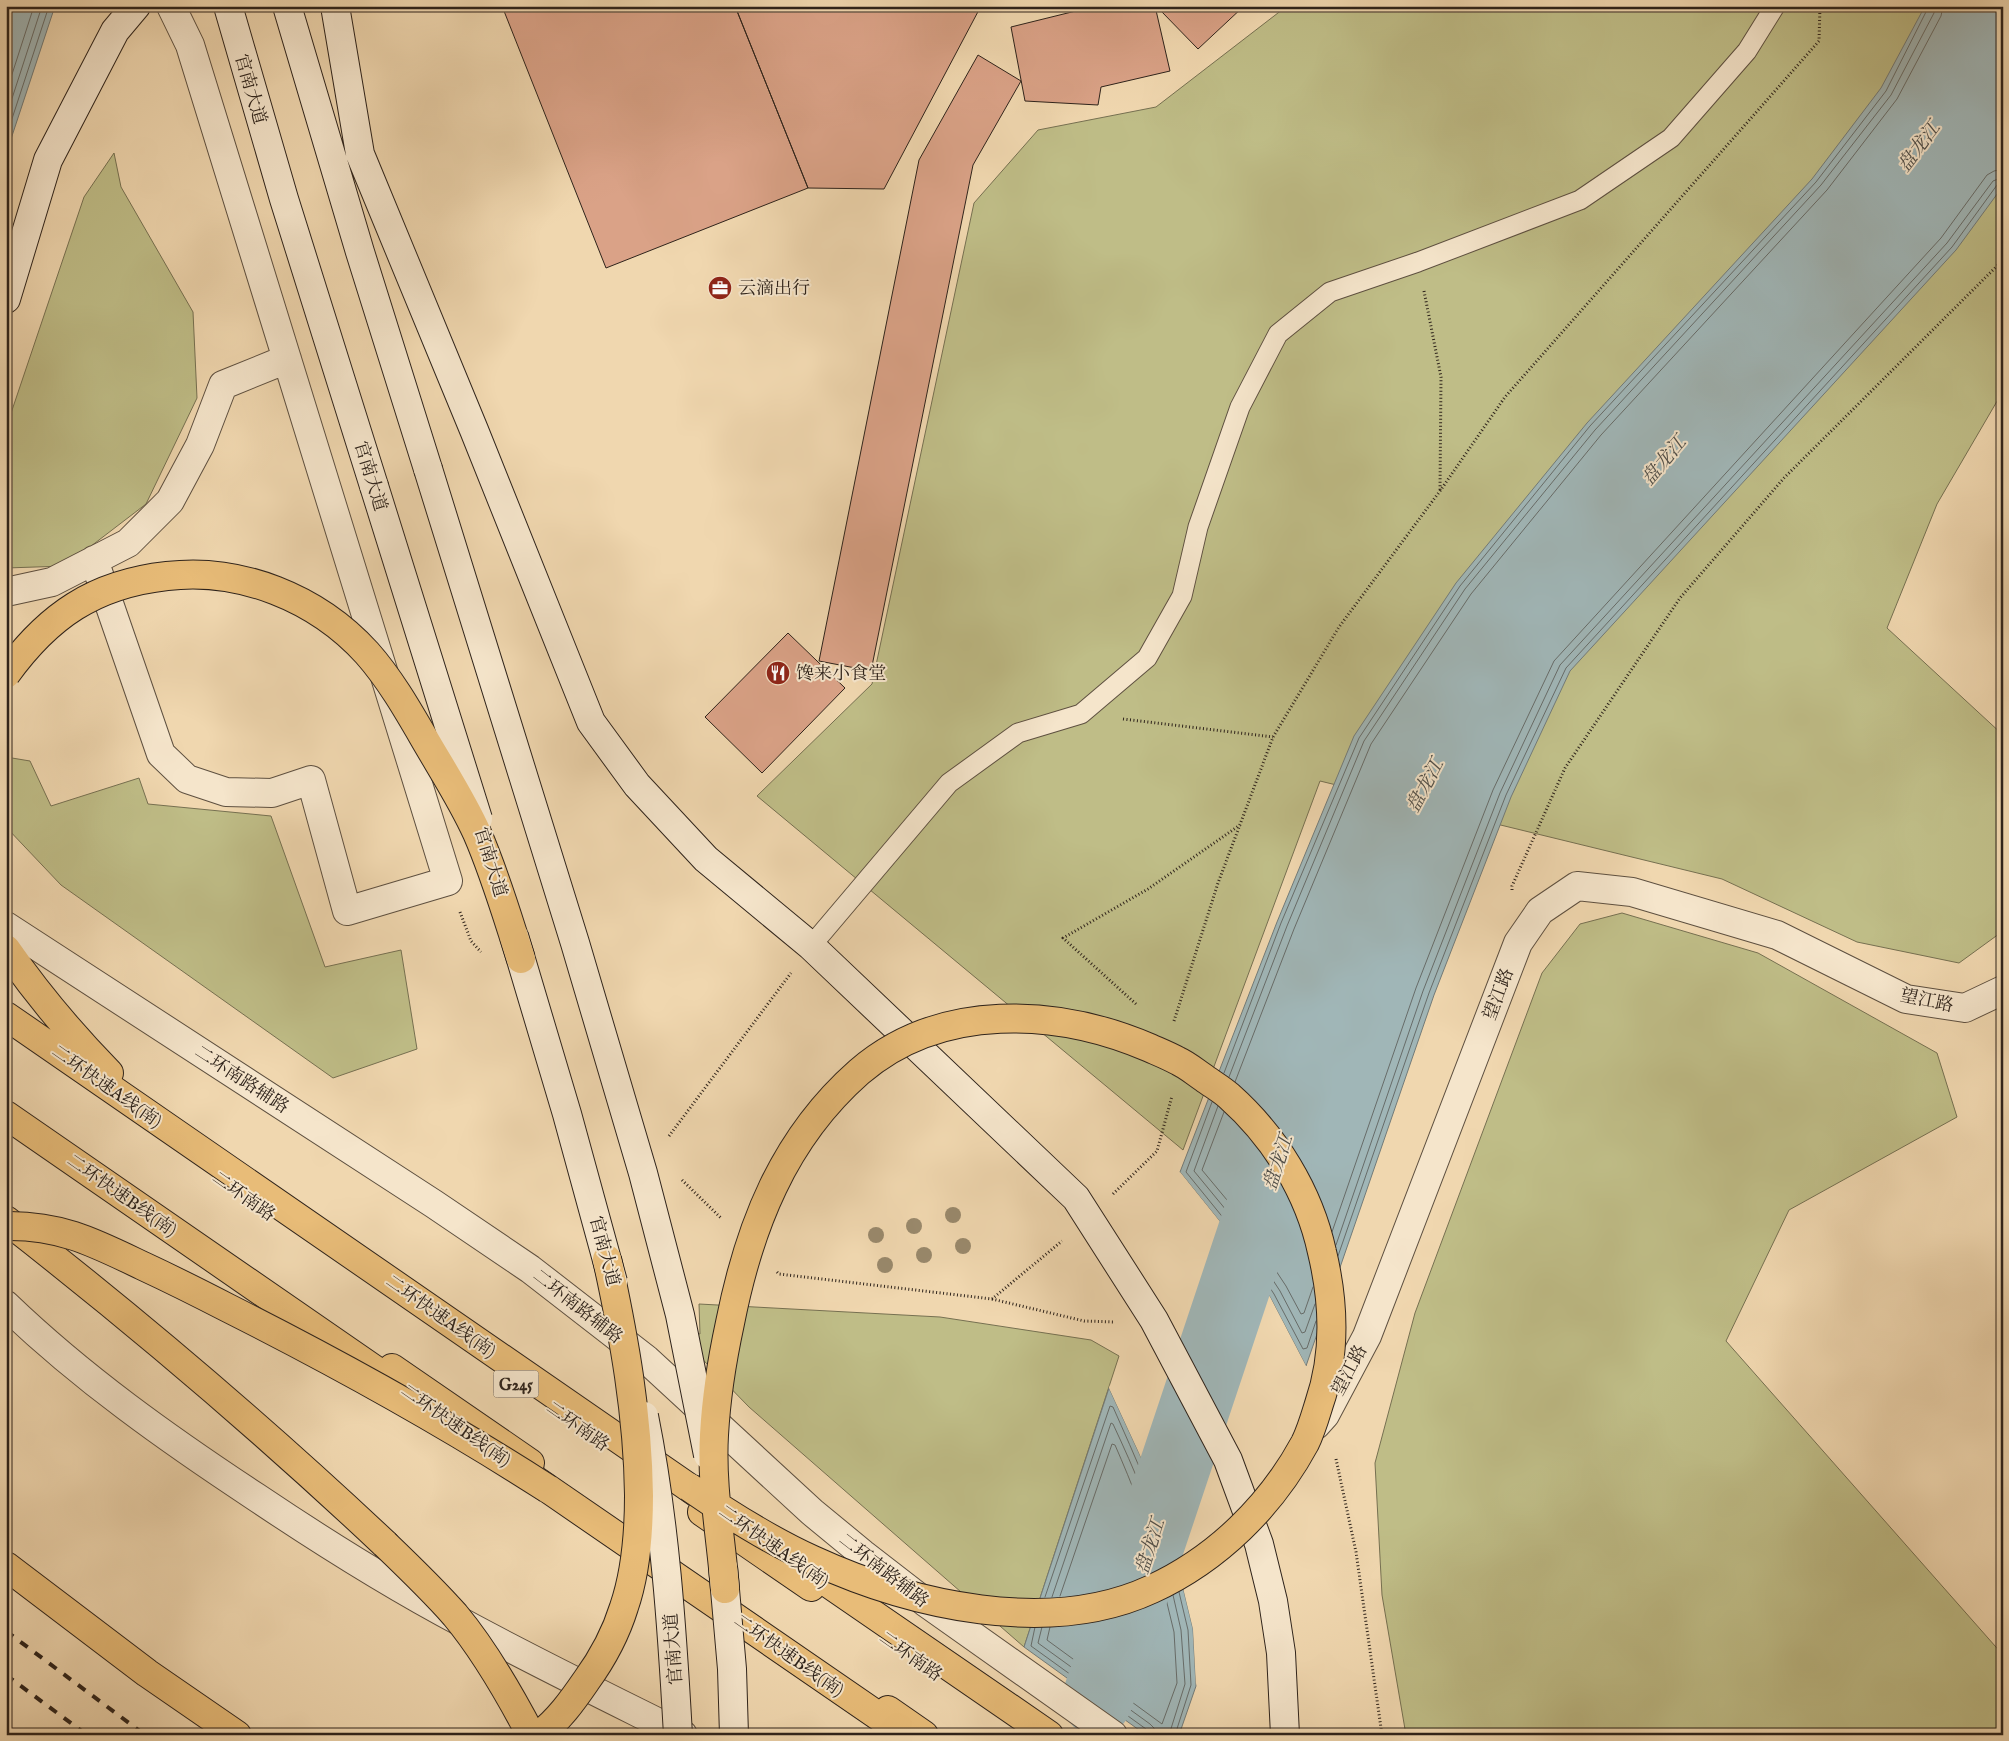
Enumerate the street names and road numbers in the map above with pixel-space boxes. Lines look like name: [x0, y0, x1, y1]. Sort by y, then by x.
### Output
street label: 官南大道: [229, 52, 271, 127]
street label: 官南大道: [348, 439, 391, 514]
street label: 官南大道: [468, 825, 511, 900]
street label: 望江路: [1479, 965, 1520, 1024]
street label: 望江路: [1898, 985, 1955, 1018]
street label: 二环快速A线(南): [47, 1041, 166, 1134]
street label: 二环南路辅路: [190, 1041, 293, 1119]
street label: 二环快速B线(南): [62, 1150, 181, 1243]
street label: 二环南路: [207, 1167, 279, 1227]
street label: 官南大道: [583, 1214, 624, 1289]
street label: 二环南路辅路: [527, 1265, 627, 1349]
street label: 二环快速A线(南): [381, 1271, 500, 1364]
street label: 望江路: [1327, 1341, 1373, 1400]
road number: G245: [494, 1370, 538, 1398]
street label: 二环快速B线(南): [396, 1380, 515, 1473]
street label: 二环南路: [541, 1397, 613, 1457]
street label: 二环快速A线(南): [714, 1501, 833, 1594]
street label: 二环南路辅路: [833, 1529, 933, 1613]
street label: 二环快速B线(南): [729, 1610, 848, 1703]
street label: 官南大道: [661, 1612, 688, 1686]
street label: 二环南路: [874, 1627, 946, 1687]

